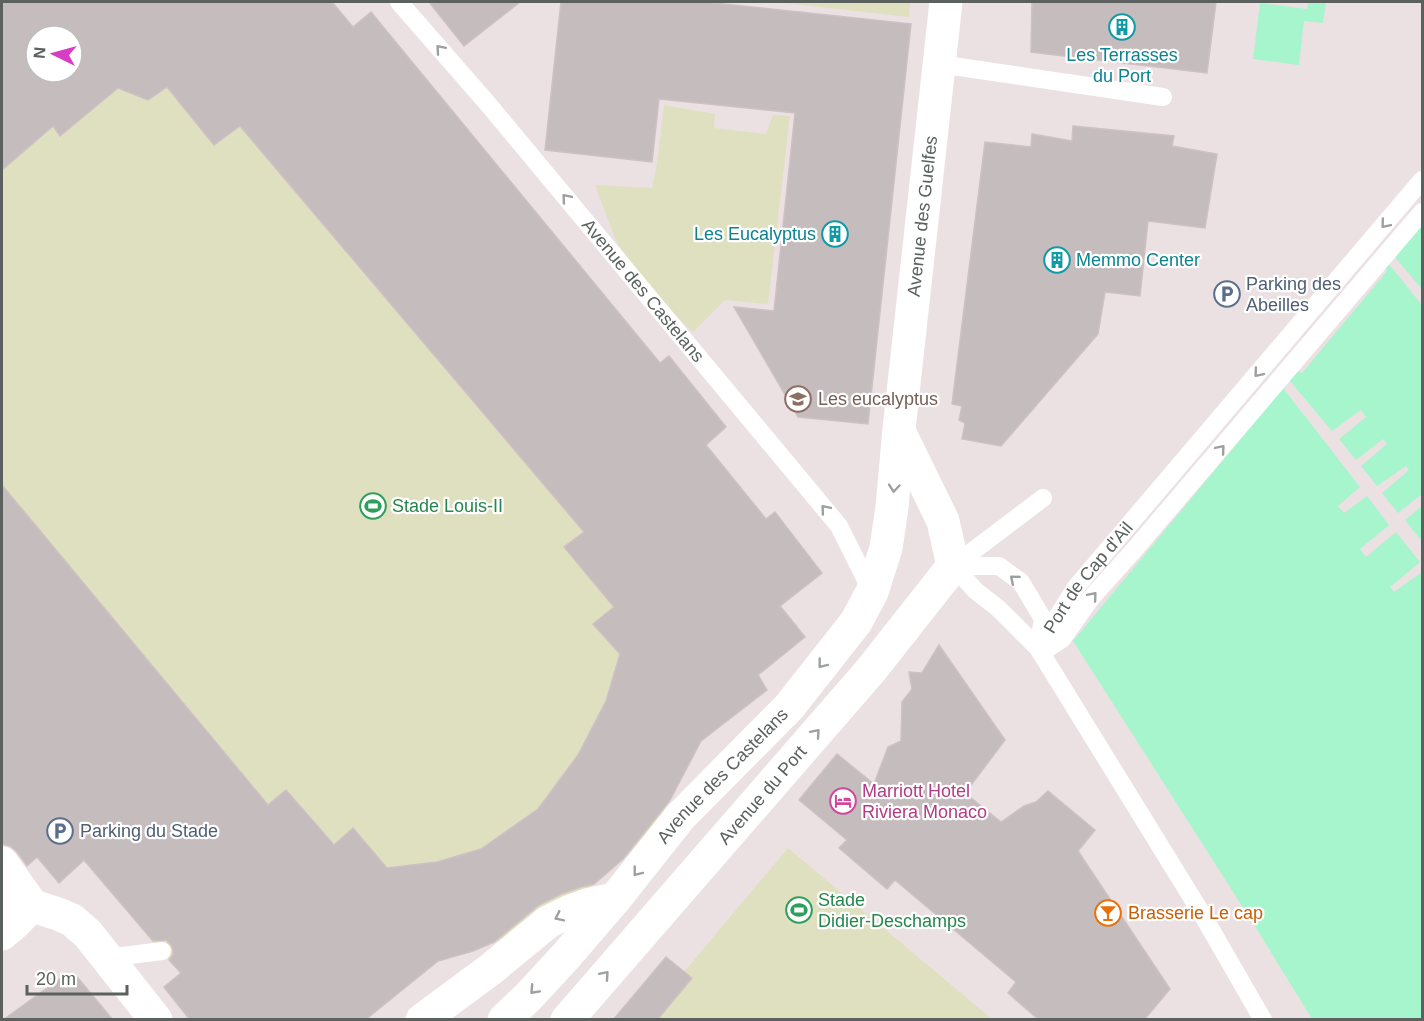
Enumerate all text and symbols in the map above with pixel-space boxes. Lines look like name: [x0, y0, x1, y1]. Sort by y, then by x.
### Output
building icon: Les Terrasses du Port: [1107, 12, 1137, 42]
north arrow: [24, 24, 84, 84]
one-way arrow: [436, 45, 447, 56]
place label: Les Terrasses du Port: [1066, 45, 1178, 86]
text: N: [31, 46, 49, 59]
street label: Avenue des Guelfes: [904, 135, 941, 298]
one-way arrow: [562, 194, 573, 205]
street label: Avenue des Castelans: [578, 215, 708, 366]
one-way arrow: [1381, 217, 1392, 228]
building icon: Les Eucalyptus: [820, 219, 850, 249]
place label: Les Eucalyptus: [694, 224, 816, 244]
building icon: Memmo Center: [1042, 245, 1072, 275]
place label: Memmo Center: [1076, 250, 1200, 270]
place label: Parking des Abeilles: [1246, 274, 1341, 315]
parking icon: Parking des Abeilles: [1212, 279, 1242, 309]
one-way arrow: [1254, 366, 1265, 377]
school or university icon: Les eucalyptus: [783, 384, 813, 414]
place label: Les eucalyptus: [818, 389, 938, 409]
one-way arrow: [1214, 445, 1225, 456]
one-way arrow: [887, 483, 900, 492]
sports icon: Stade Louis-II: [358, 491, 388, 521]
place label: Stade Louis-II: [392, 496, 503, 516]
one-way arrow: [822, 505, 833, 516]
street label: Port de Cap d'Ail: [1040, 518, 1137, 637]
one-way arrow: [1010, 575, 1021, 586]
one-way arrow: [1086, 592, 1097, 603]
one-way arrow: [819, 658, 830, 669]
street label: Avenue des Castelans: [653, 704, 792, 847]
one-way arrow: [809, 729, 820, 740]
street label: Avenue du Port: [714, 742, 811, 848]
place label: Marriott Hotel Riviera Monaco: [862, 781, 987, 822]
hotel icon: Marriott Hotel Riviera Monaco: [828, 786, 858, 816]
parking icon: Parking du Stade: [45, 816, 75, 846]
place label: Parking du Stade: [80, 821, 218, 841]
one-way arrow: [633, 865, 644, 876]
place label: Stade Didier-Deschamps: [818, 890, 966, 931]
sports icon: Stade Didier-Deschamps: [784, 895, 814, 925]
bar icon: Brasserie Le cap: [1093, 898, 1123, 928]
place label: Brasserie Le cap: [1128, 903, 1263, 923]
one-way arrow: [555, 909, 566, 921]
scale bar: [27, 958, 128, 996]
text: 20 m: [36, 969, 76, 989]
one-way arrow: [598, 971, 609, 982]
one-way arrow: [530, 984, 541, 994]

